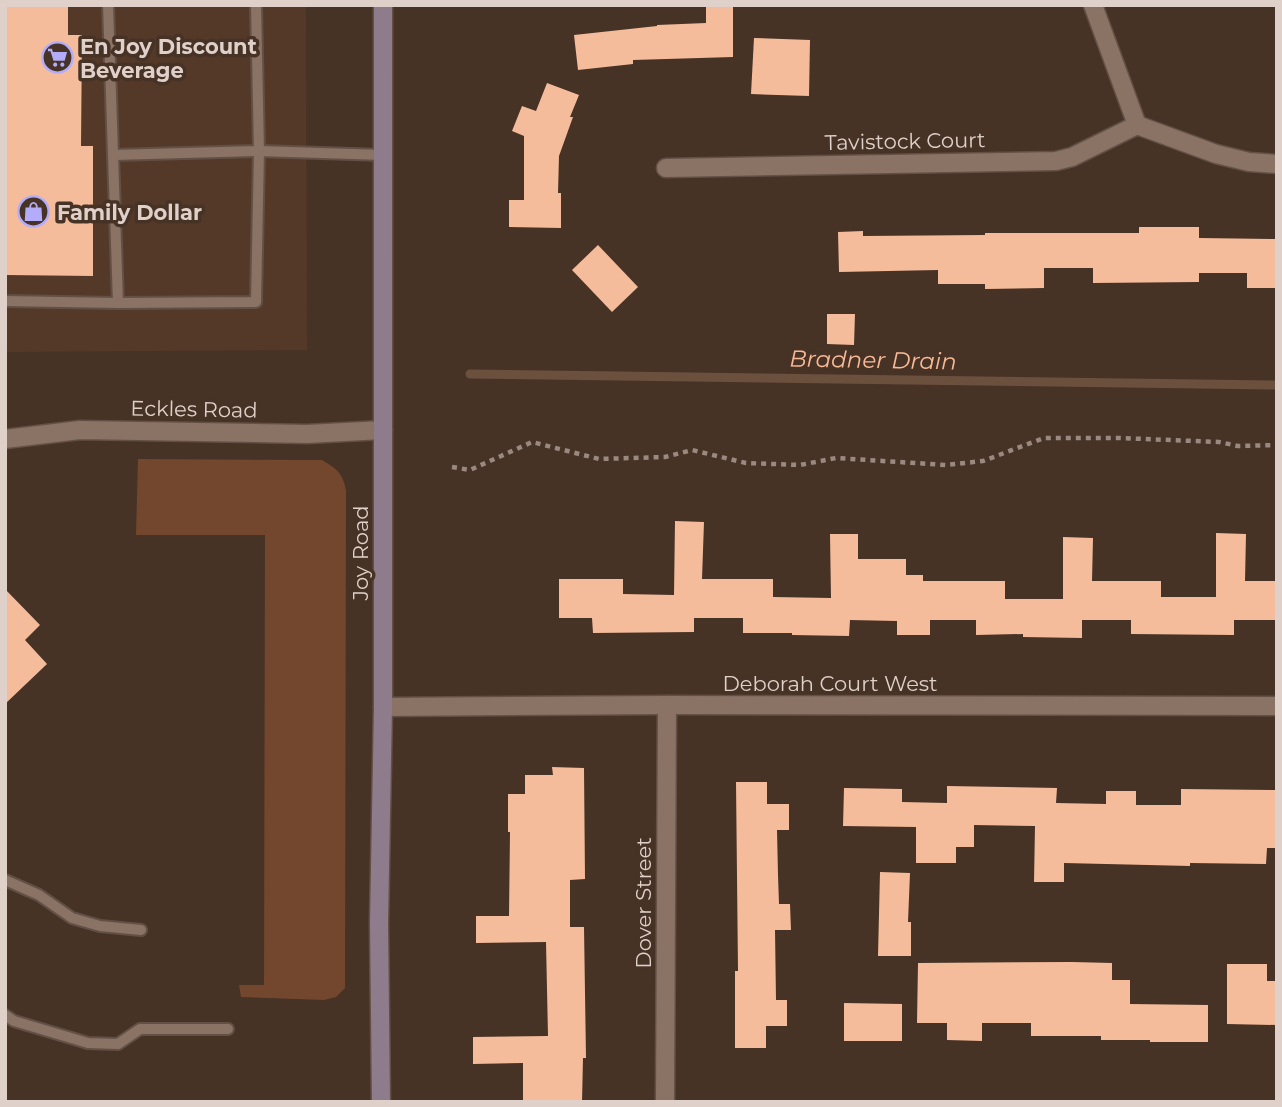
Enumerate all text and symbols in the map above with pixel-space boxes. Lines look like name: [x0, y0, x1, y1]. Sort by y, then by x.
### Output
place label: En Joy Discount Beverage: [80, 34, 257, 83]
supermarket icon: En Joy Discount Beverage: [40, 41, 74, 75]
street label: Tavistock Court: [824, 127, 986, 155]
shop icon: Family Dollar: [17, 195, 51, 229]
place label: Family Dollar: [57, 200, 202, 225]
water label: Bradner Drain: [789, 345, 957, 375]
street label: Eckles Road: [130, 395, 258, 423]
street label: Joy Road: [348, 505, 373, 602]
street label: Deborah Court West: [722, 671, 938, 696]
street label: Dover Street: [631, 837, 656, 969]

